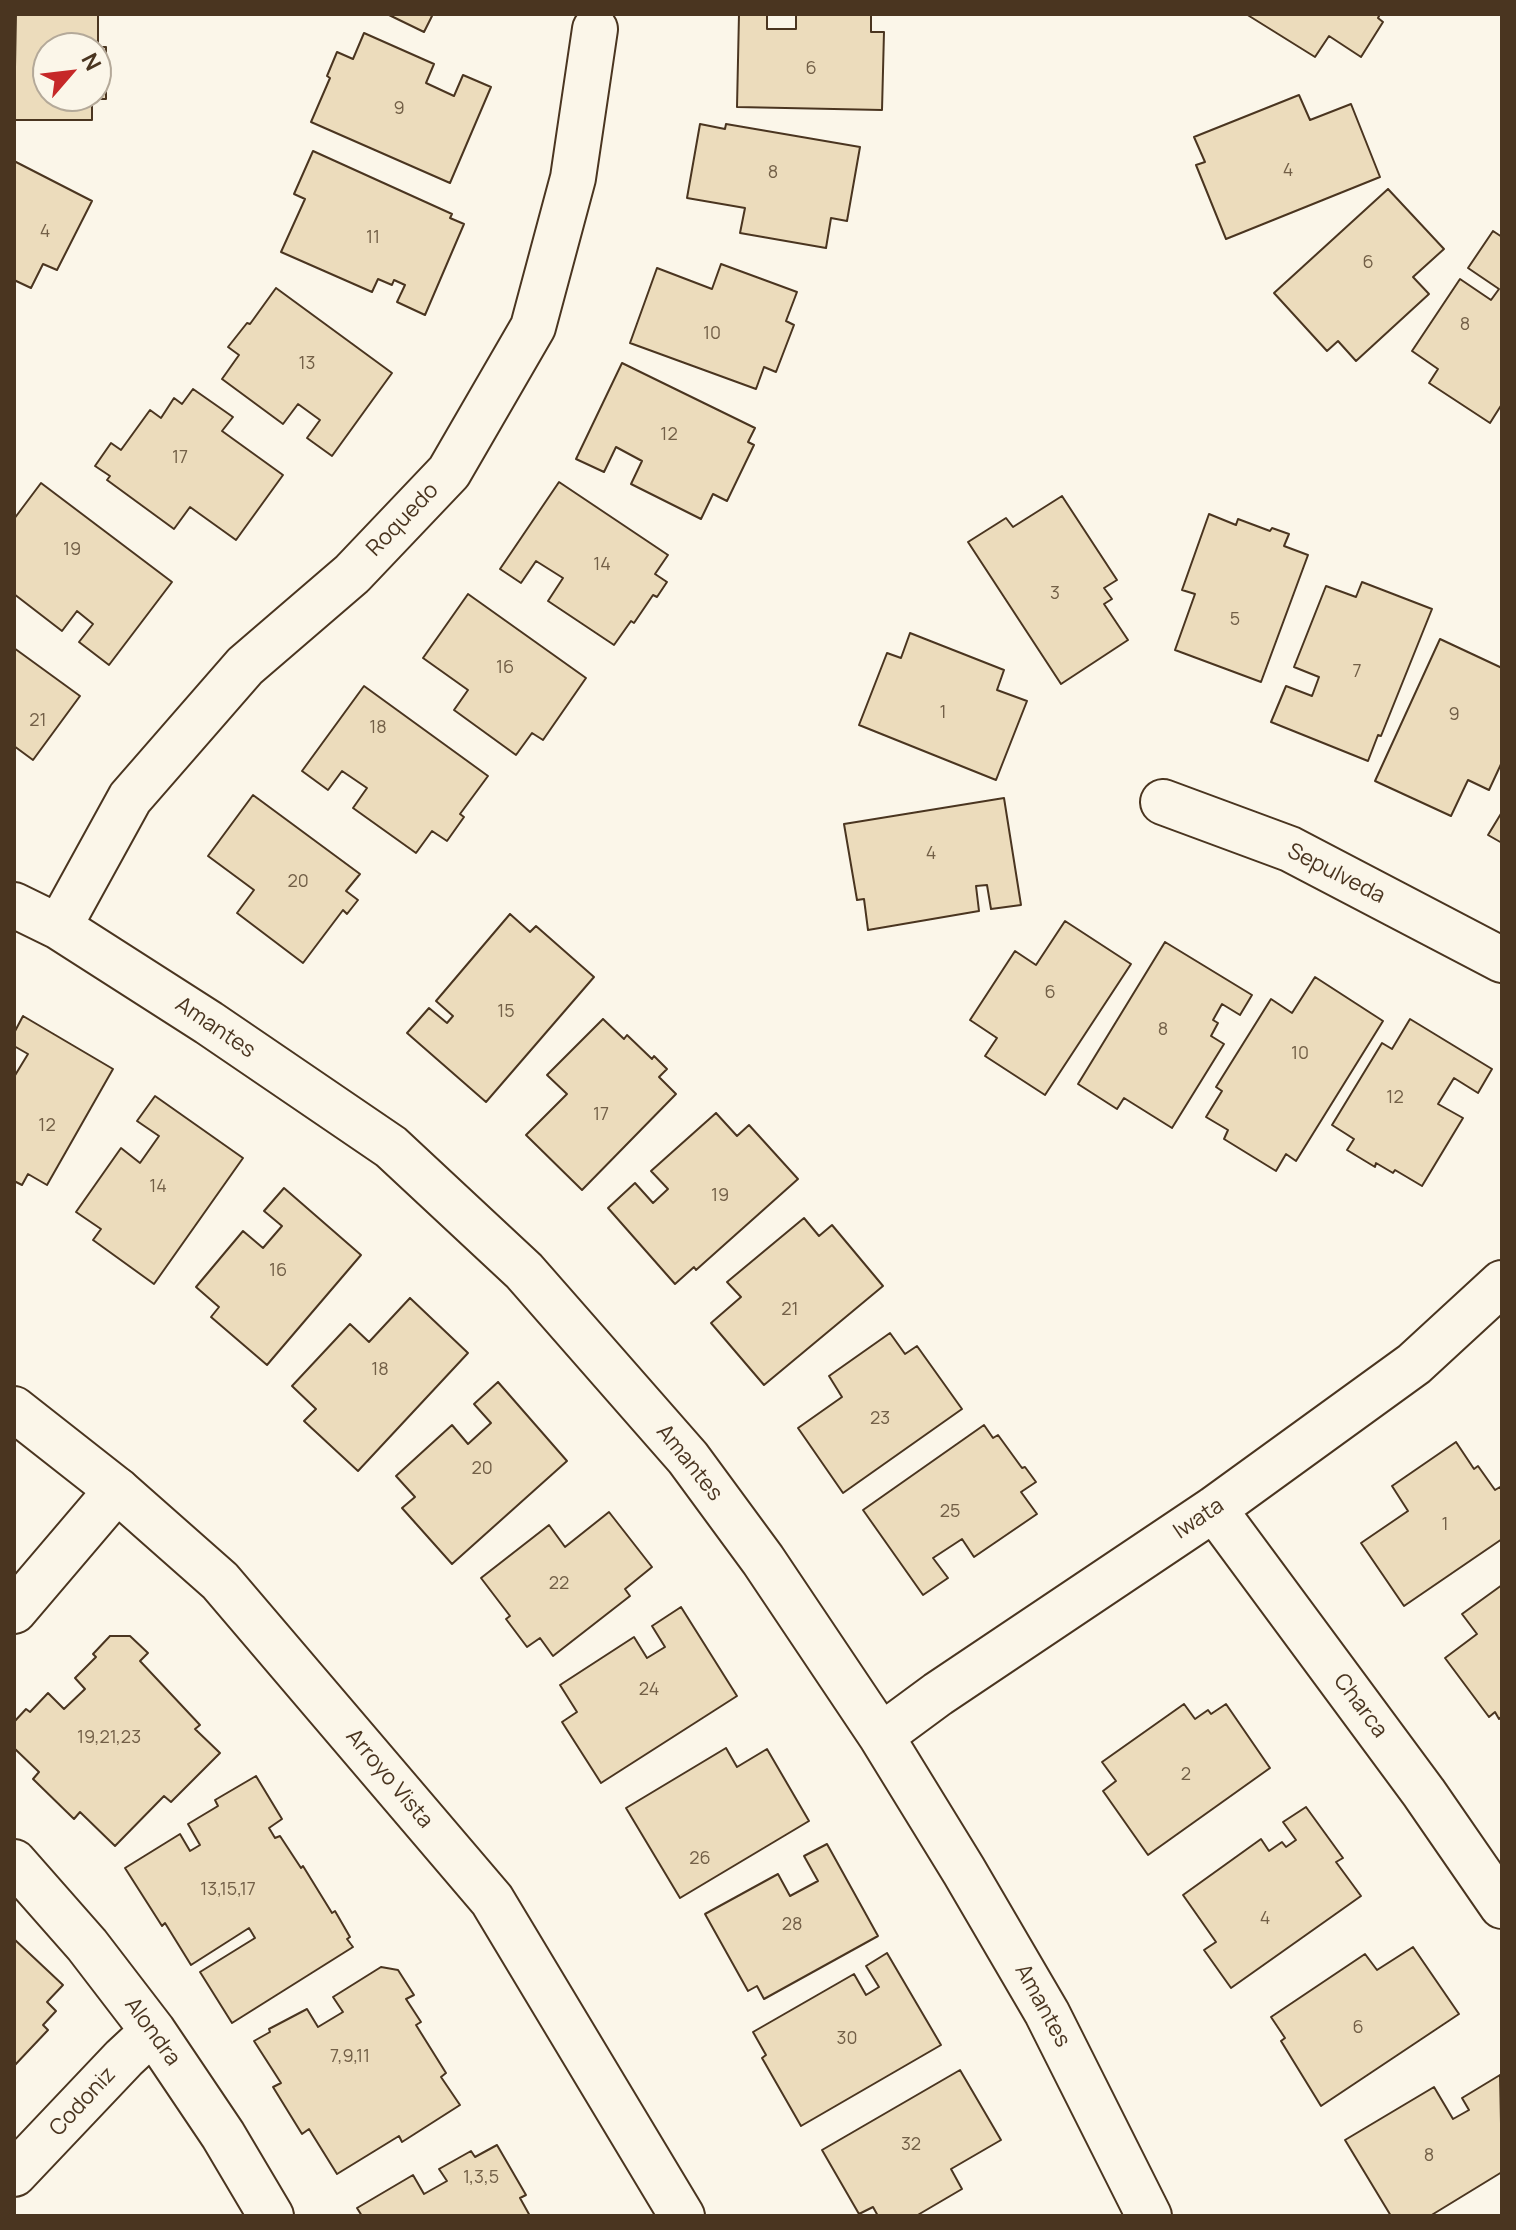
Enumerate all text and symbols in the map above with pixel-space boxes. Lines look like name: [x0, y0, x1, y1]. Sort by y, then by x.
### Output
north arrow: [32, 32, 112, 112]
text: N: [74, 48, 108, 76]
house number: 6: [805, 58, 817, 80]
house number: 9: [393, 98, 405, 120]
house number: 4: [1283, 160, 1293, 182]
house number: 8: [768, 162, 778, 184]
house number: 4: [40, 221, 50, 243]
house number: 11: [366, 227, 380, 249]
house number: 6: [1362, 252, 1374, 274]
house number: 8: [1460, 314, 1470, 336]
house number: 10: [703, 323, 721, 345]
house number: 13: [299, 353, 315, 375]
house number: 12: [660, 424, 678, 446]
house number: 17: [172, 447, 188, 469]
street label: Roquedo: [362, 478, 444, 562]
house number: 19: [63, 539, 81, 561]
house number: 14: [593, 554, 611, 576]
house number: 3: [1050, 583, 1060, 605]
house number: 5: [1230, 609, 1240, 631]
house number: 16: [496, 657, 514, 679]
house number: 7: [1352, 661, 1362, 683]
house number: 1: [939, 702, 947, 724]
house number: 9: [1448, 704, 1460, 726]
house number: 21: [29, 710, 47, 732]
house number: 18: [369, 717, 387, 739]
street label: Sepulveda: [1283, 838, 1389, 910]
house number: 4: [926, 843, 936, 865]
house number: 20: [287, 871, 309, 893]
house number: 6: [1044, 982, 1056, 1004]
street label: Amantes: [170, 992, 260, 1064]
house number: 15: [497, 1001, 515, 1023]
house number: 8: [1158, 1019, 1168, 1041]
house number: 10: [1291, 1043, 1309, 1065]
house number: 12: [1386, 1087, 1404, 1109]
house number: 17: [593, 1104, 609, 1126]
house number: 12: [38, 1115, 56, 1137]
house number: 14: [149, 1176, 167, 1198]
house number: 19: [711, 1185, 729, 1207]
house number: 16: [269, 1260, 287, 1282]
house number: 21: [781, 1299, 799, 1321]
house number: 18: [371, 1359, 389, 1381]
house number: 23: [870, 1408, 890, 1430]
street label: Amantes: [650, 1419, 728, 1507]
house number: 20: [471, 1458, 493, 1480]
street label: Iwata: [1169, 1493, 1229, 1545]
house number: 25: [940, 1501, 960, 1523]
house number: 1: [1441, 1514, 1449, 1536]
house number: 22: [549, 1573, 569, 1595]
street label: Charca: [1327, 1669, 1393, 1743]
house number: 24: [639, 1679, 659, 1701]
street label: Arroyo Vista: [340, 1724, 438, 1834]
house number: 19,21,23: [77, 1727, 141, 1749]
house number: 2: [1181, 1764, 1191, 1786]
house number: 26: [689, 1848, 711, 1870]
house number: 13,15,17: [200, 1879, 256, 1901]
house number: 4: [1260, 1908, 1270, 1930]
house number: 28: [782, 1914, 802, 1936]
street label: Amantes: [1008, 1960, 1076, 2052]
street label: Alondra: [118, 1993, 186, 2071]
house number: 6: [1352, 2017, 1364, 2039]
house number: 30: [837, 2028, 857, 2050]
house number: 7,9,11: [330, 2046, 370, 2068]
street label: Codoniz: [44, 2062, 122, 2142]
house number: 32: [901, 2134, 921, 2156]
house number: 8: [1424, 2145, 1434, 2167]
house number: 1,3,5: [463, 2167, 499, 2189]

